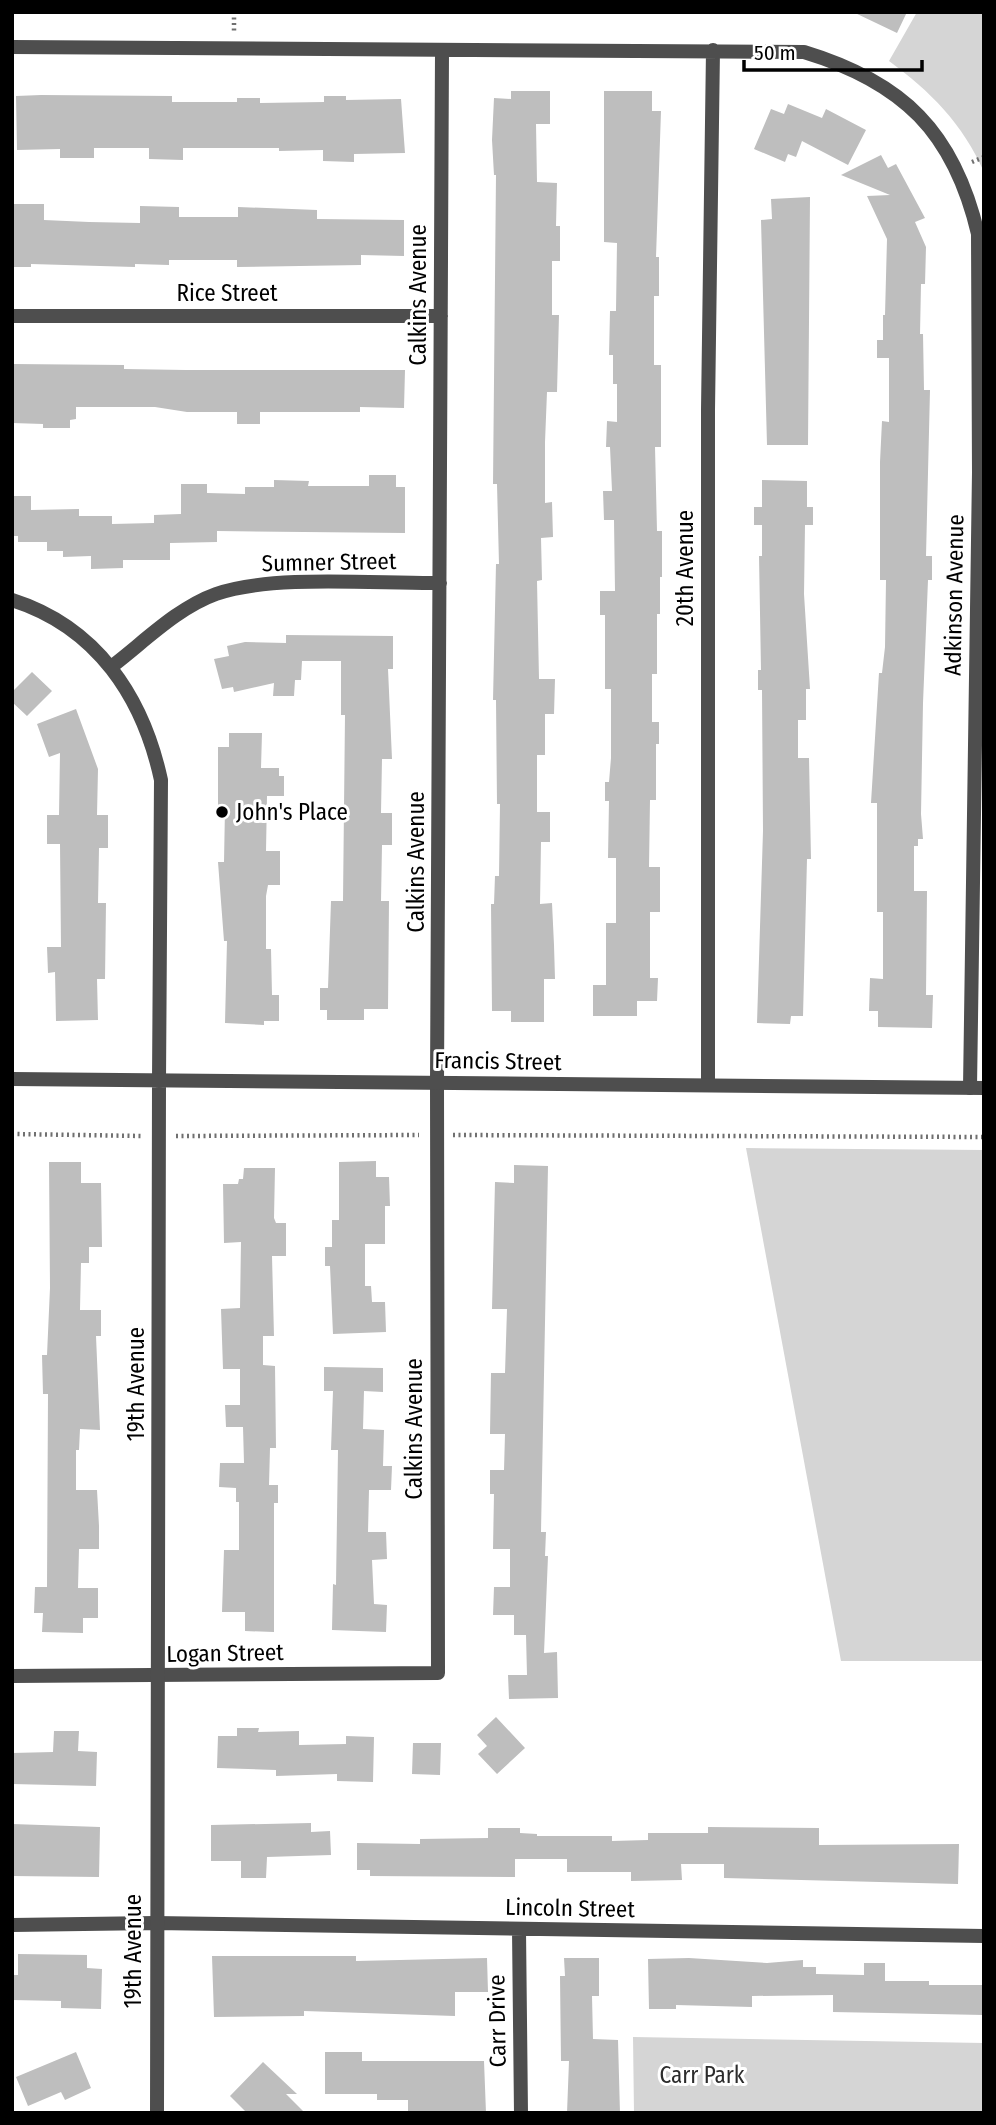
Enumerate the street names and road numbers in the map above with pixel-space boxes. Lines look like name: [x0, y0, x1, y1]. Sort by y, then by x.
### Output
street label: Calkins Avenue: [404, 224, 432, 366]
street label: Rice Street: [176, 279, 278, 307]
street label: 20th Avenue: [671, 510, 699, 626]
street label: Adkinson Avenue: [939, 514, 969, 676]
street label: Sumner Street: [261, 547, 397, 577]
street label: Calkins Avenue: [402, 791, 430, 933]
street label: Francis Street: [434, 1046, 562, 1076]
street label: 19th Avenue: [122, 1327, 150, 1441]
street label: Calkins Avenue: [400, 1358, 428, 1500]
street label: Logan Street: [166, 1638, 284, 1668]
street label: Lincoln Street: [505, 1893, 636, 1923]
street label: 19th Avenue: [119, 1894, 147, 2008]
street label: Carr Drive: [482, 1974, 512, 2068]

